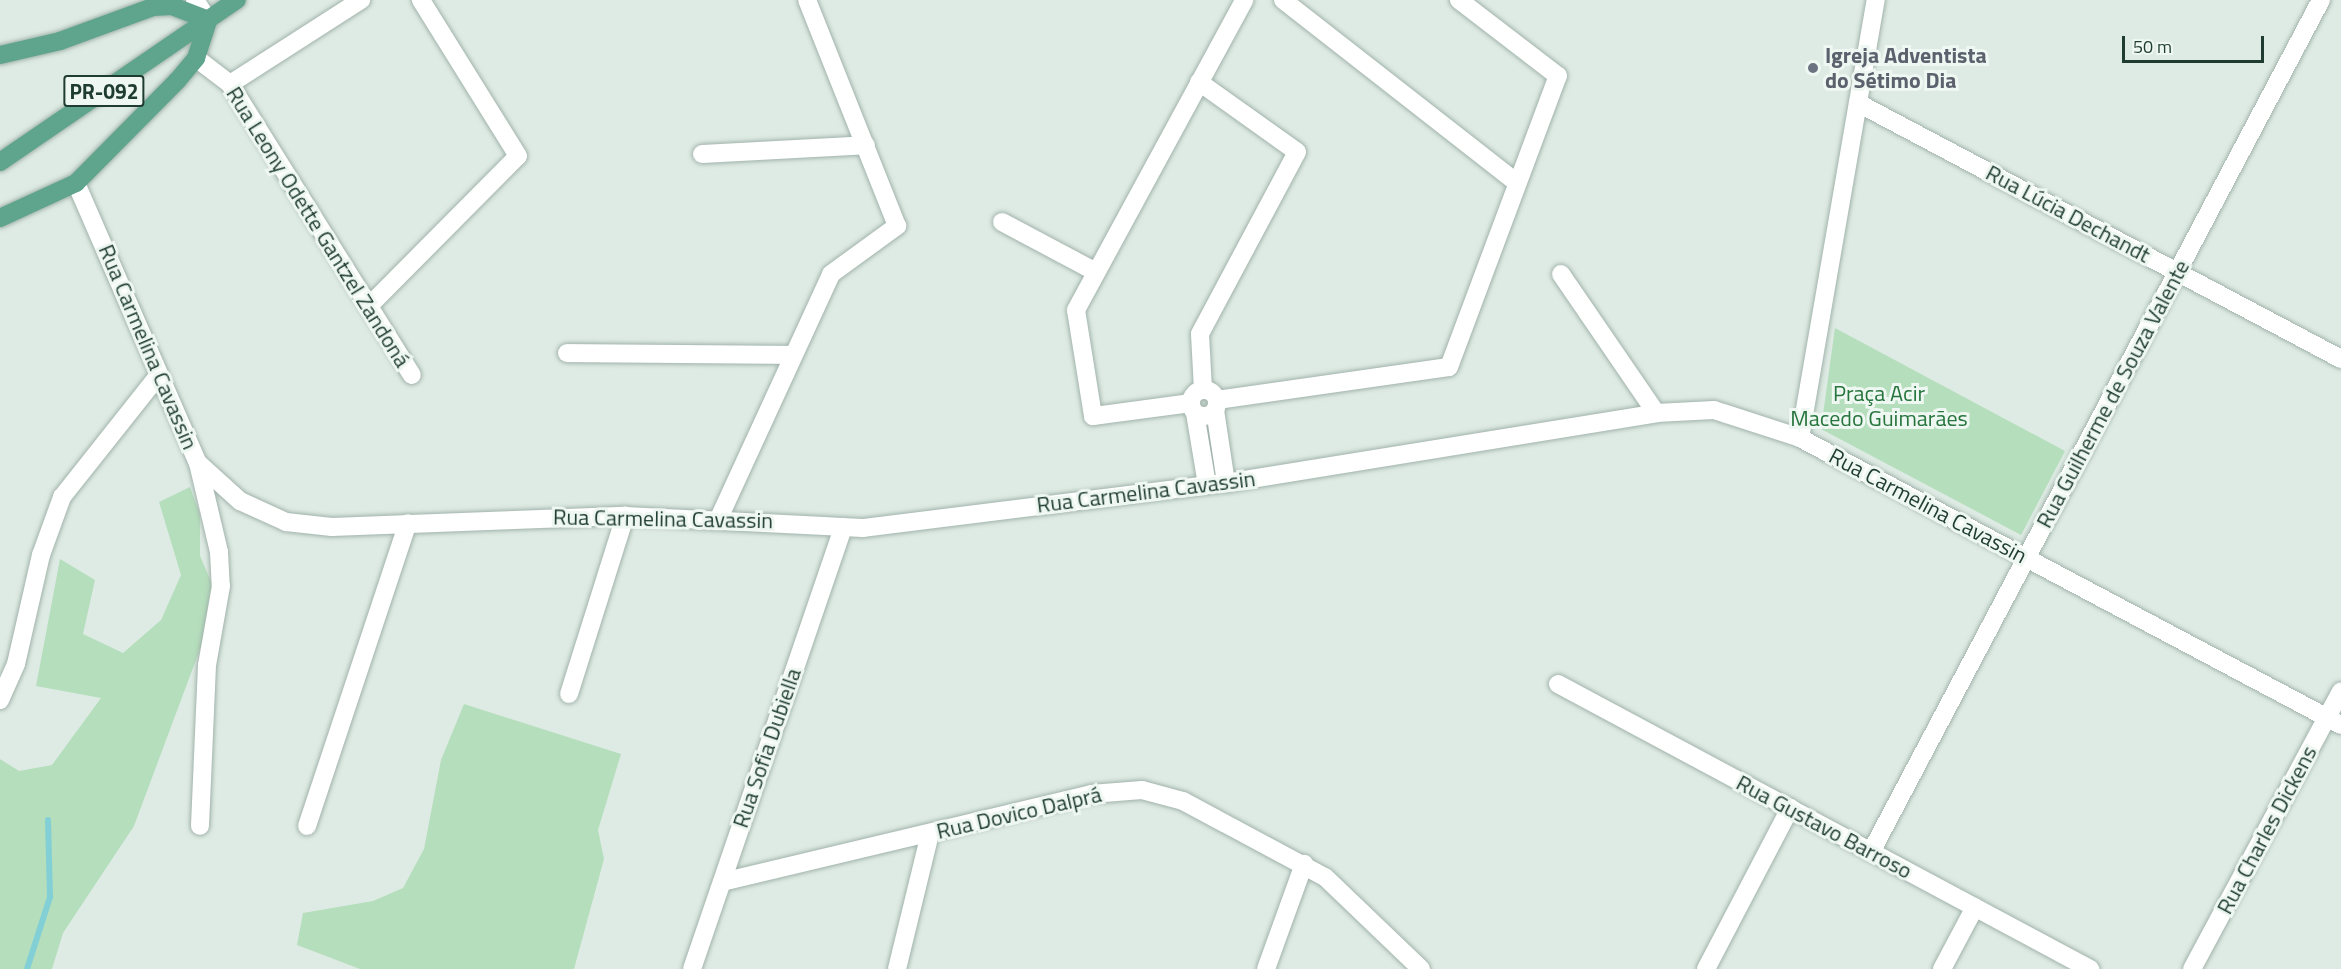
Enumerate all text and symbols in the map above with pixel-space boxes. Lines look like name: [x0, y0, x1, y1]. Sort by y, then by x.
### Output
scale bar: [2125, 24, 2268, 62]
text: 50 m: [2133, 33, 2172, 60]
place label: Igreja Adventista do Sétimo Dia: [1825, 42, 1987, 94]
marker: Igreja Adventista do Sétimo Dia: [1806, 61, 1820, 75]
road number: PR-092: [62, 73, 146, 109]
street label: Rua Leony Odette Gantzel Zandoná: [221, 82, 415, 372]
street label: Rua Lúcia Dechandt: [1981, 160, 2155, 268]
street label: Rua Carmelina Cavassin: [93, 241, 203, 453]
street label: Rua Guilherme de Souza Valente: [2031, 255, 2195, 533]
park label: Praça Acir Macedo Guimarães: [1790, 380, 1968, 432]
street label: Rua Carmelina Cavassin: [1825, 443, 2031, 569]
street label: Rua Carmelina Cavassin: [1035, 465, 1257, 519]
street label: Rua Carmelina Cavassin: [553, 504, 773, 534]
street label: Rua Sofia Dubiella: [727, 665, 807, 831]
street label: Rua Charles Dickens: [2212, 741, 2322, 919]
street label: Rua Gustavo Barroso: [1732, 770, 1916, 884]
street label: Rua Dovico Dalprá: [934, 781, 1104, 845]

